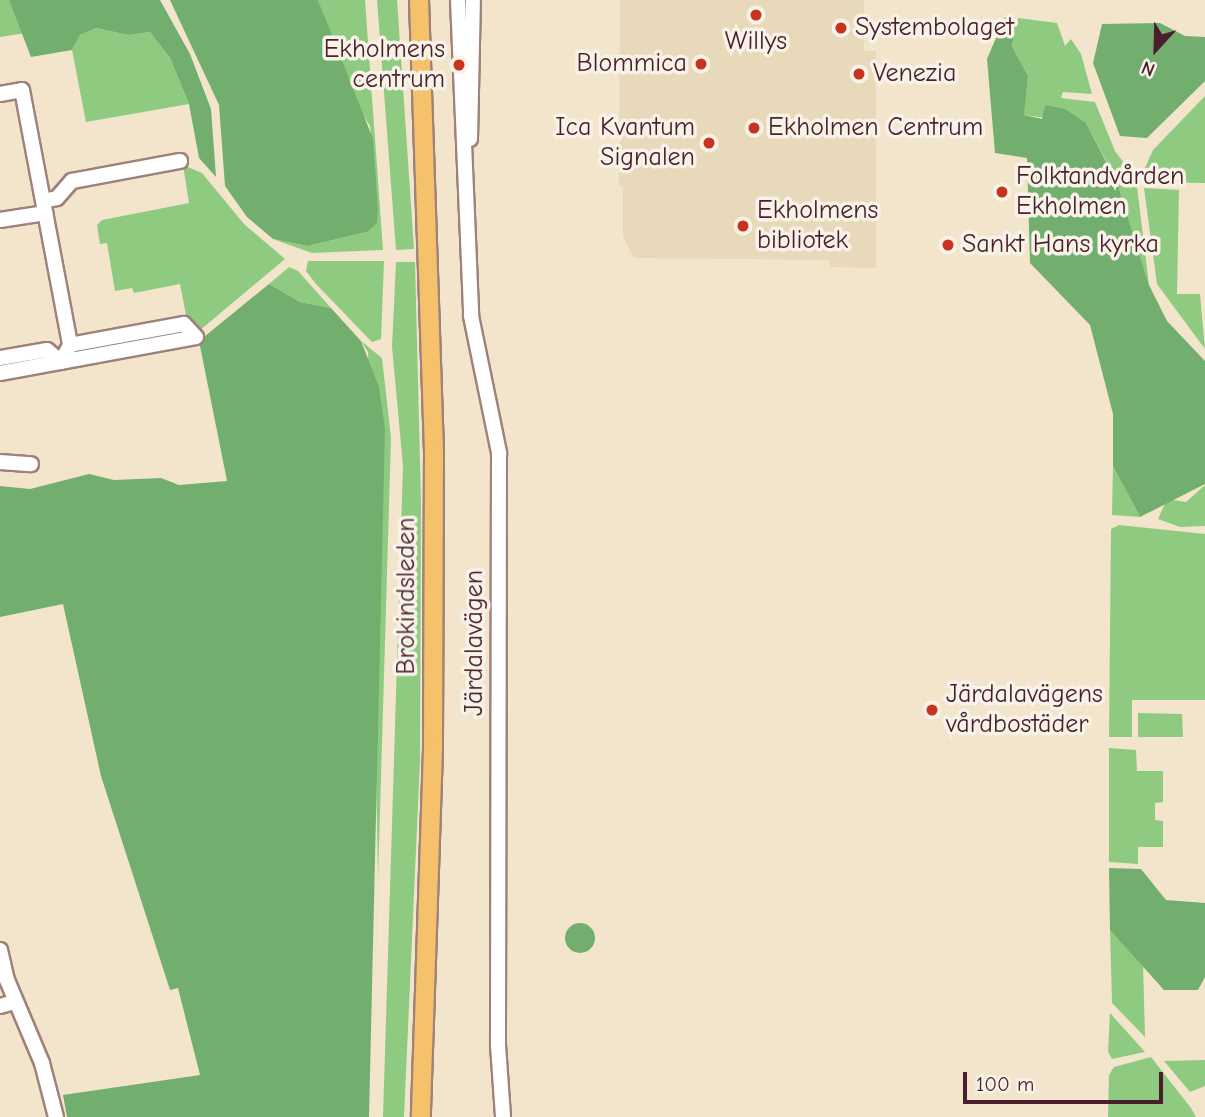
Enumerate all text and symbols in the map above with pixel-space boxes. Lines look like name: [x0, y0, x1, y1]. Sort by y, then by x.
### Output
marker: Willys: [748, 7, 764, 23]
place label: Systembolaget: [855, 12, 1014, 44]
north arrow: [1121, 14, 1191, 84]
marker: Systembolaget: [833, 20, 849, 36]
place label: Willys: [725, 26, 787, 58]
place label: Ekholmens centrum: [324, 34, 445, 96]
place label: Blommica: [577, 48, 687, 80]
marker: Blommica: [693, 56, 709, 72]
text: N: [1138, 56, 1158, 81]
marker: Ekholmens centrum: [451, 57, 467, 73]
place label: Venezia: [873, 58, 956, 90]
marker: Venezia: [851, 66, 867, 82]
place label: Ica Kvantum Signalen: [555, 112, 695, 174]
place label: Ekholmen Centrum: [768, 112, 983, 144]
marker: Ekholmen Centrum: [746, 120, 762, 136]
marker: Ica Kvantum Signalen: [701, 135, 717, 151]
place label: Folktandvården Ekholmen: [1016, 161, 1184, 222]
marker: Folktandvården Ekholmen: [994, 184, 1010, 200]
place label: Ekholmens bibliotek: [757, 195, 878, 256]
marker: Ekholmens bibliotek: [735, 218, 751, 234]
place label: Sankt Hans kyrka: [962, 229, 1159, 261]
marker: Sankt Hans kyrka: [940, 237, 956, 253]
street label: Brokindsleden: [391, 517, 423, 675]
street label: Järdalavägen: [459, 570, 491, 716]
place label: Järdalavägens vårdbostäder: [946, 679, 1103, 740]
marker: Järdalavägens vårdbostäder: [924, 702, 940, 718]
scale bar: [967, 1058, 1166, 1102]
text: 100 m: [976, 1072, 1034, 1096]

